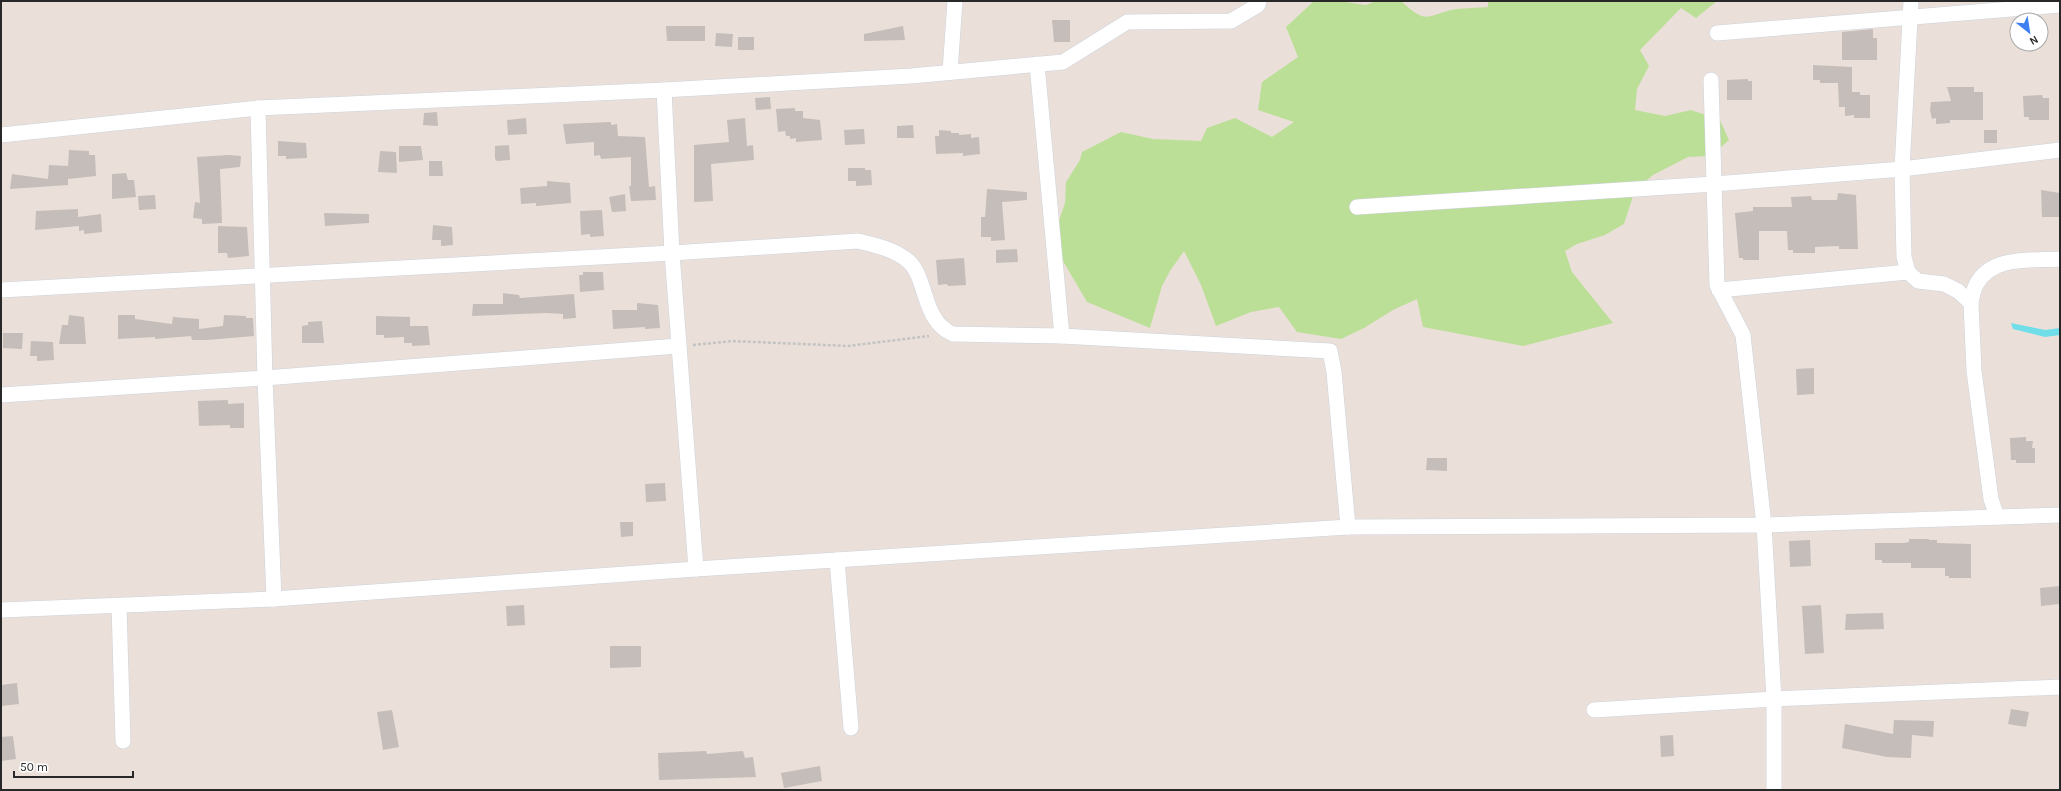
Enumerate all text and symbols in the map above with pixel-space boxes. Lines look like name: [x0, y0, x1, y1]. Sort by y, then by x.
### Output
north arrow: [2009, 12, 2049, 52]
text: N: [2027, 33, 2040, 48]
scale bar: [14, 753, 133, 779]
text: 50 m: [20, 760, 48, 774]

